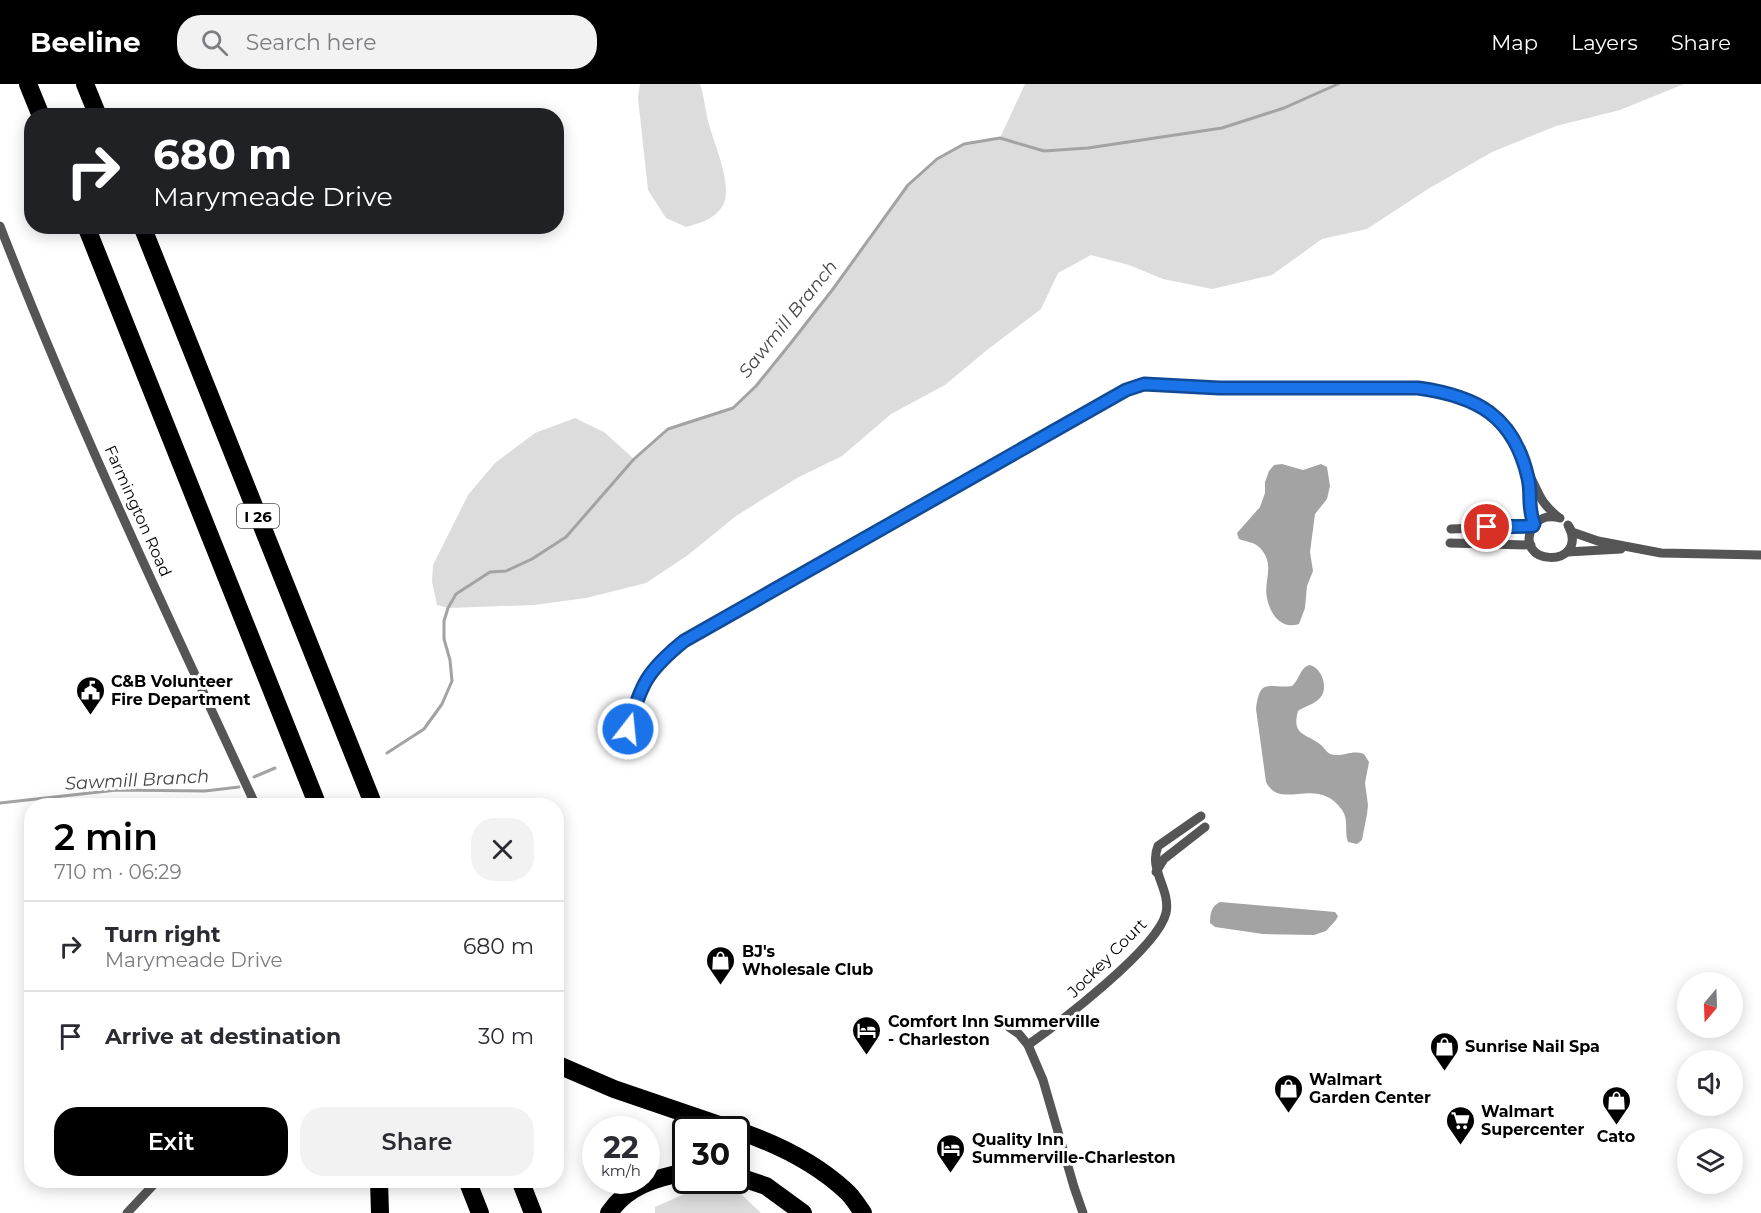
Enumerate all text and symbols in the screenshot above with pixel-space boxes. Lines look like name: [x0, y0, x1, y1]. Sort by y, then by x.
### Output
search box: [177, 15, 597, 69]
text: Beeline: [30, 25, 141, 59]
icon: search: [198, 26, 231, 59]
text: Search here: [246, 29, 377, 56]
text: Map: [1491, 30, 1538, 55]
text: Layers: [1571, 30, 1638, 55]
text: Share: [1671, 30, 1731, 55]
text: 680 m: [153, 128, 292, 180]
icon: right: [54, 132, 132, 210]
text: Marymeade Drive: [153, 180, 393, 213]
water label: Sawmill Branch: [734, 256, 842, 382]
street label: Farmington Road: [101, 442, 175, 580]
pin: [1461, 501, 1512, 552]
road number: I 26: [237, 504, 279, 528]
icon: arrive: [1470, 510, 1503, 543]
place label: C&B Volunteer Fire Department: [111, 672, 251, 709]
public building icon: C&B Volunteer Fire Department: [74, 674, 106, 716]
position arrow: [596, 697, 660, 761]
water label: Sawmill Branch: [64, 765, 210, 795]
text: 2 min: [54, 815, 158, 859]
button: close: [471, 818, 534, 881]
text: 710 m · 06:29: [54, 860, 182, 884]
street label: Jockey Court: [1063, 914, 1151, 1002]
text: Turn right: [105, 921, 220, 948]
icon: right: [54, 930, 87, 963]
text: 680 m: [463, 933, 534, 960]
place label: BJ's Wholesale Club: [742, 942, 873, 979]
shop icon: BJ's Wholesale Club: [705, 944, 737, 986]
text: Marymeade Drive: [105, 948, 283, 972]
north arrow: [1677, 972, 1743, 1038]
map controls: [1677, 972, 1743, 1194]
place label: Comfort Inn Summerville - Charleston: [888, 1012, 1100, 1049]
hotel icon: Comfort Inn Summerville - Charleston: [851, 1014, 883, 1056]
icon: arrive: [54, 1020, 87, 1053]
text: Arrive at destination: [105, 1023, 341, 1050]
text: 30 m: [478, 1023, 534, 1050]
shop icon: Sunrise Nail Spa: [1428, 1030, 1460, 1072]
place label: Sunrise Nail Spa: [1465, 1037, 1600, 1056]
button: sound: [1677, 1050, 1743, 1116]
place label: Walmart Garden Center: [1309, 1070, 1431, 1107]
shop icon: Walmart Garden Center: [1272, 1072, 1304, 1114]
shop icon: Cato: [1600, 1084, 1632, 1126]
place label: Walmart Supercenter: [1481, 1102, 1584, 1139]
supermarket icon: Walmart Supercenter: [1444, 1104, 1476, 1146]
button: Exit: [54, 1107, 288, 1176]
button: Share: [300, 1107, 534, 1176]
speed limit sign: 30: [672, 1116, 750, 1194]
place label: Cato: [1597, 1127, 1635, 1146]
button: layers: [1677, 1128, 1743, 1194]
text: 22: [603, 1129, 639, 1166]
place label: Quality Inn Summerville-Charleston: [972, 1130, 1176, 1167]
hotel icon: Quality Inn Summerville-Charleston: [935, 1132, 967, 1174]
text: km/h: [601, 1161, 641, 1180]

